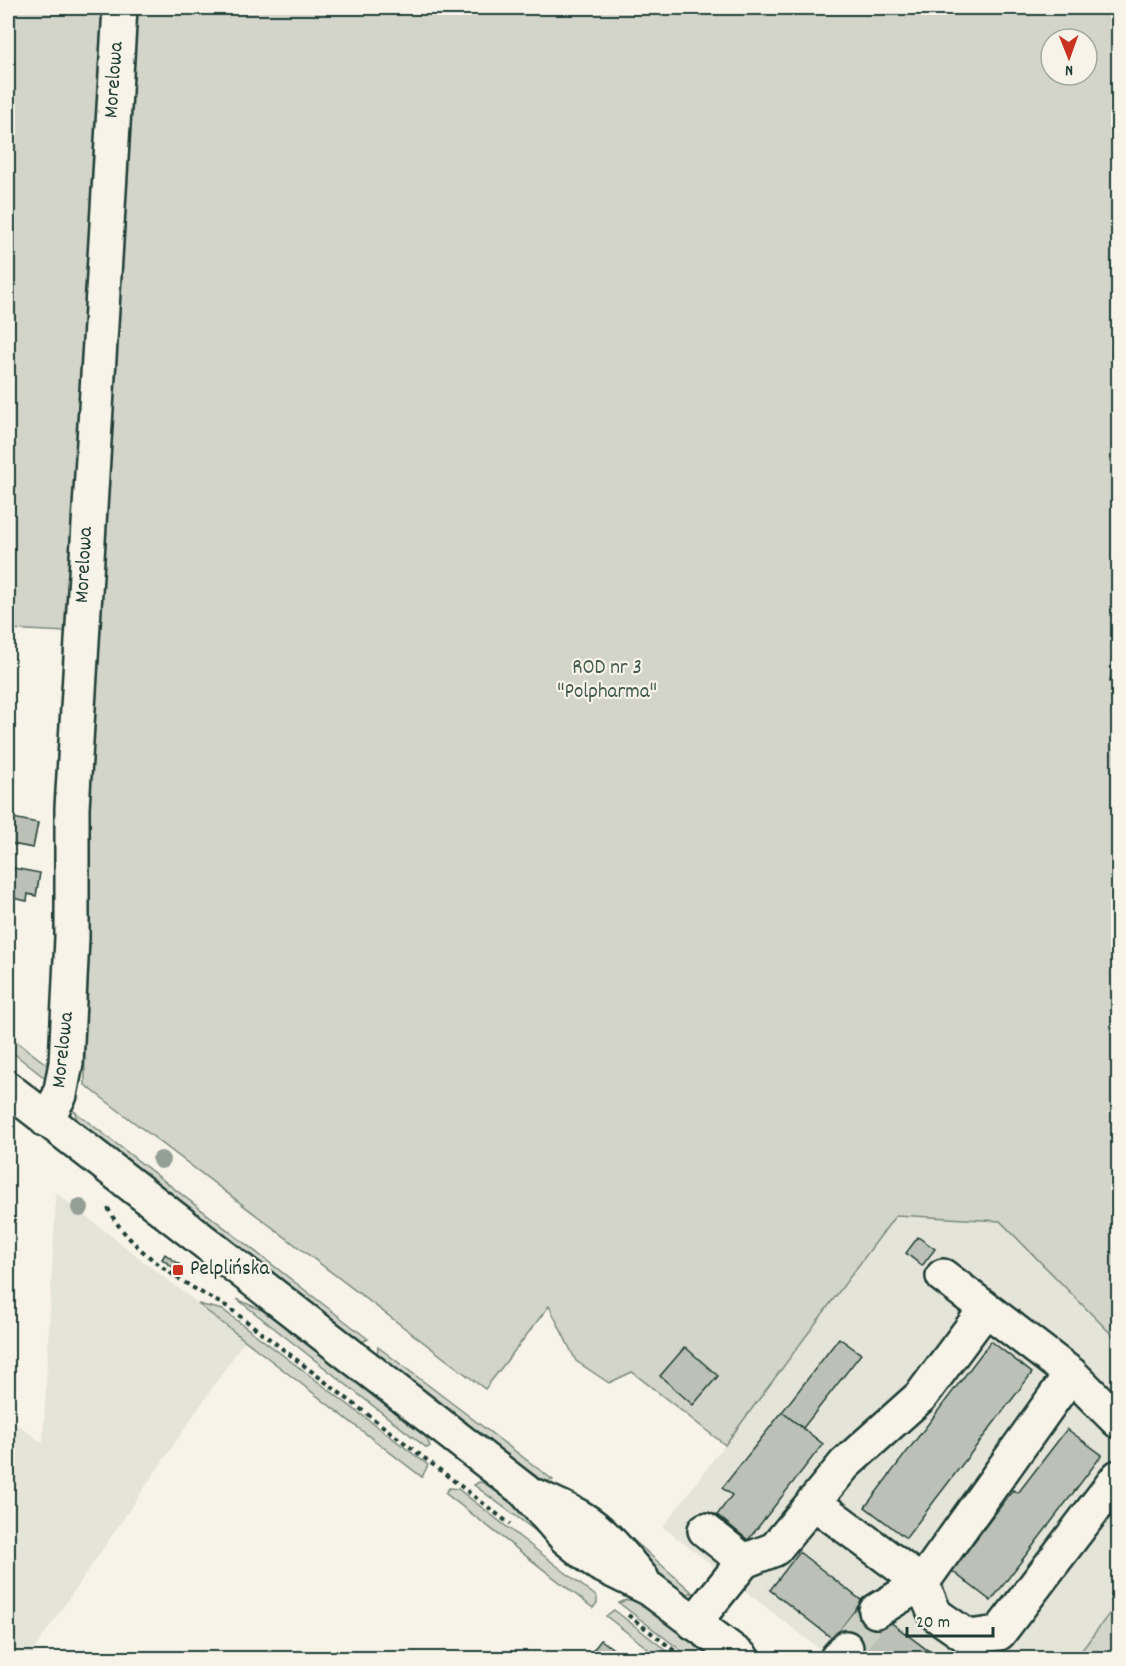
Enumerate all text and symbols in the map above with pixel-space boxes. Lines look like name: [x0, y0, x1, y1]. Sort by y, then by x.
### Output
north arrow: [1039, 27, 1099, 87]
street label: Morelowa: [97, 40, 133, 119]
text: N: [1065, 58, 1073, 81]
street label: Morelowa: [68, 525, 102, 604]
park label: ROD nr 3 "Polpharma": [557, 654, 657, 708]
street label: Morelowa: [45, 1009, 83, 1090]
place label: Pelplińska: [190, 1255, 270, 1285]
marker: Pelplińska: [171, 1263, 185, 1277]
scale bar: [907, 1600, 992, 1638]
text: 20 m: [916, 1611, 950, 1636]

